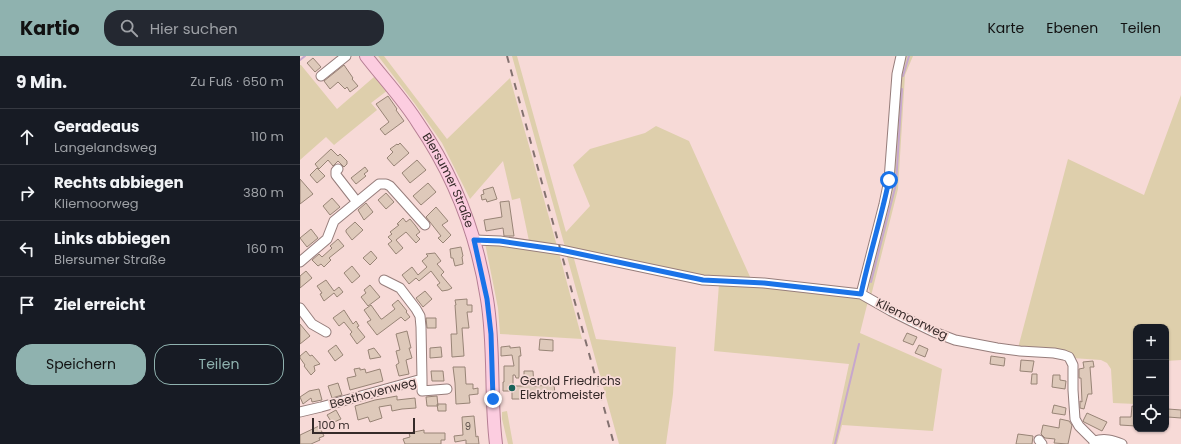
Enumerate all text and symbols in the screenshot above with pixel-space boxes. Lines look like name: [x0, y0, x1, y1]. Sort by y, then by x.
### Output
search box: [104, 10, 384, 46]
text: Kartio: [20, 15, 80, 42]
icon: search: [118, 17, 140, 39]
text: Hier suchen: [150, 18, 238, 39]
text: Karte: [987, 18, 1024, 38]
text: Ebenen: [1046, 18, 1098, 38]
text: Teilen: [1120, 18, 1161, 38]
text: 9 Min.: [16, 70, 67, 94]
text: Zu Fuß · 650 m: [190, 72, 284, 91]
text: Geradeaus: [54, 116, 139, 137]
icon: ahead: [16, 126, 38, 148]
text: 110 m: [251, 127, 284, 146]
street label: Blersumer Straße: [419, 129, 478, 230]
text: Langelandsweg: [54, 138, 157, 157]
route start: [880, 171, 898, 189]
text: Rechts abbiegen: [54, 172, 184, 193]
icon: right: [16, 182, 38, 204]
text: 380 m: [243, 183, 284, 202]
text: Kliemoorweg: [54, 194, 139, 213]
text: Links abbiegen: [54, 228, 170, 249]
icon: left: [16, 238, 38, 260]
text: 160 m: [247, 239, 284, 258]
text: Blersumer Straße: [54, 250, 166, 269]
icon: arrive: [16, 294, 38, 316]
text: Ziel erreicht: [54, 294, 145, 315]
street label: Kliemoorweg: [873, 294, 951, 343]
map controls: [1133, 324, 1169, 432]
button: +: [1133, 324, 1169, 360]
button: Speichern: [16, 344, 146, 385]
button: Teilen: [154, 344, 284, 385]
button: −: [1133, 360, 1169, 396]
place label: Gerold Friedrichs Elektromeister: [520, 372, 621, 403]
street label: Beethovenweg: [328, 373, 418, 412]
marker: Gerold Friedrichs Elektromeister: [507, 383, 517, 393]
route end: [484, 390, 502, 408]
button: locate: [1133, 396, 1169, 432]
scale bar: [312, 416, 415, 435]
text: 100 m: [318, 417, 350, 433]
house number: 9: [465, 419, 471, 434]

